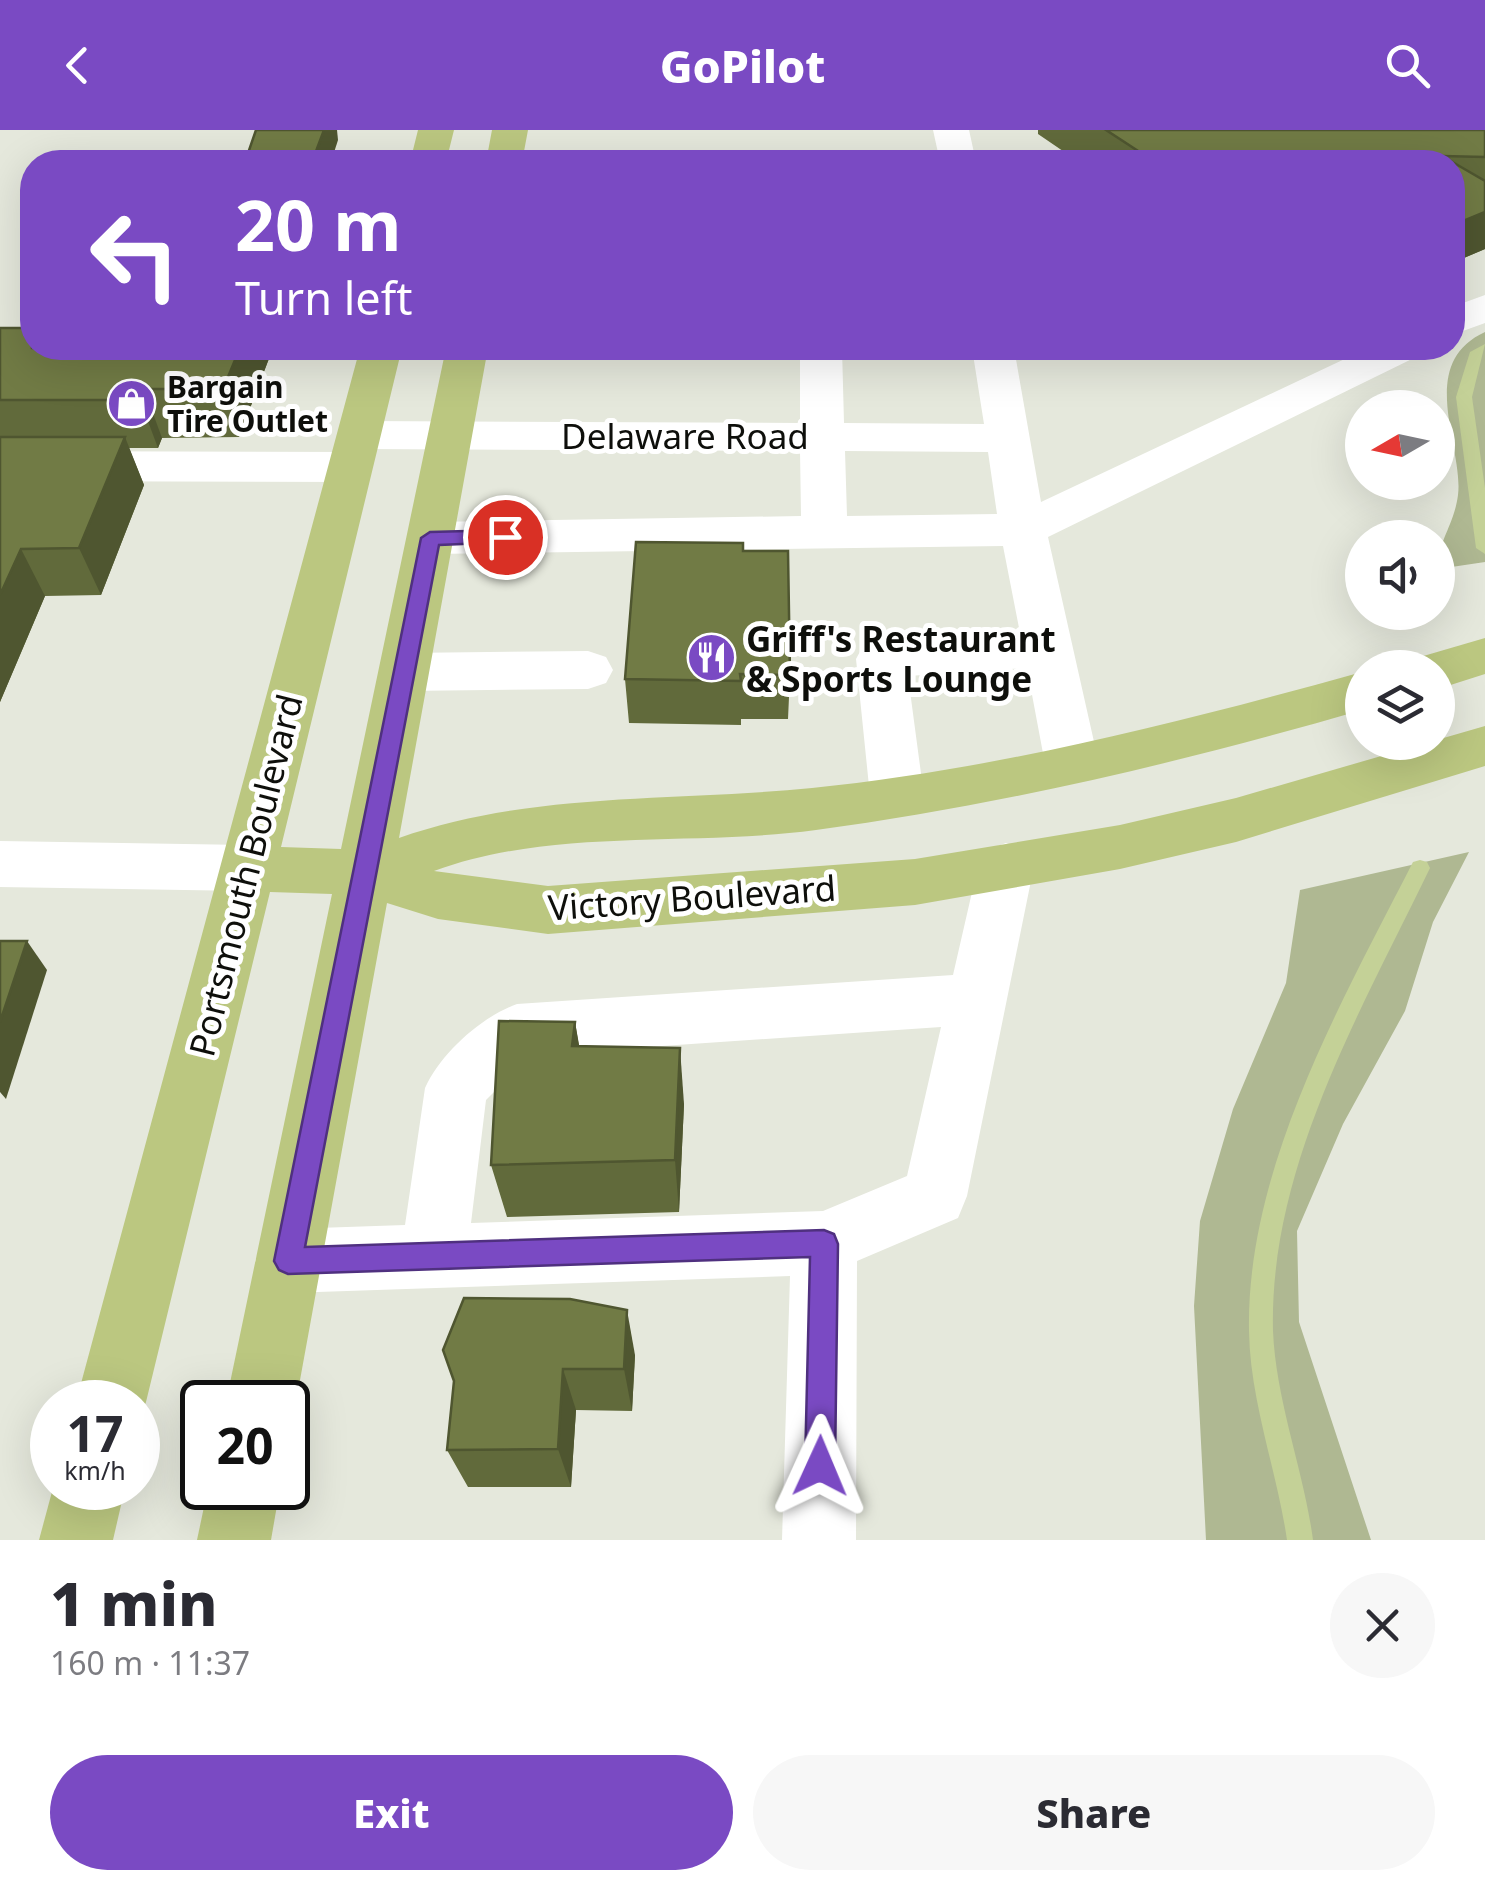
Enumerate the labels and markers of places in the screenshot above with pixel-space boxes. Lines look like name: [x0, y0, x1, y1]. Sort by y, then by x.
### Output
place label: Bargain Tire Outlet: [167, 366, 328, 441]
shop icon: Bargain Tire Outlet: [106, 377, 158, 429]
pin: [463, 495, 548, 580]
place label: Griff's Restaurant & Sports Lounge: [746, 615, 1056, 702]
restaurant icon: Griff's Restaurant & Sports Lounge: [685, 632, 737, 684]

